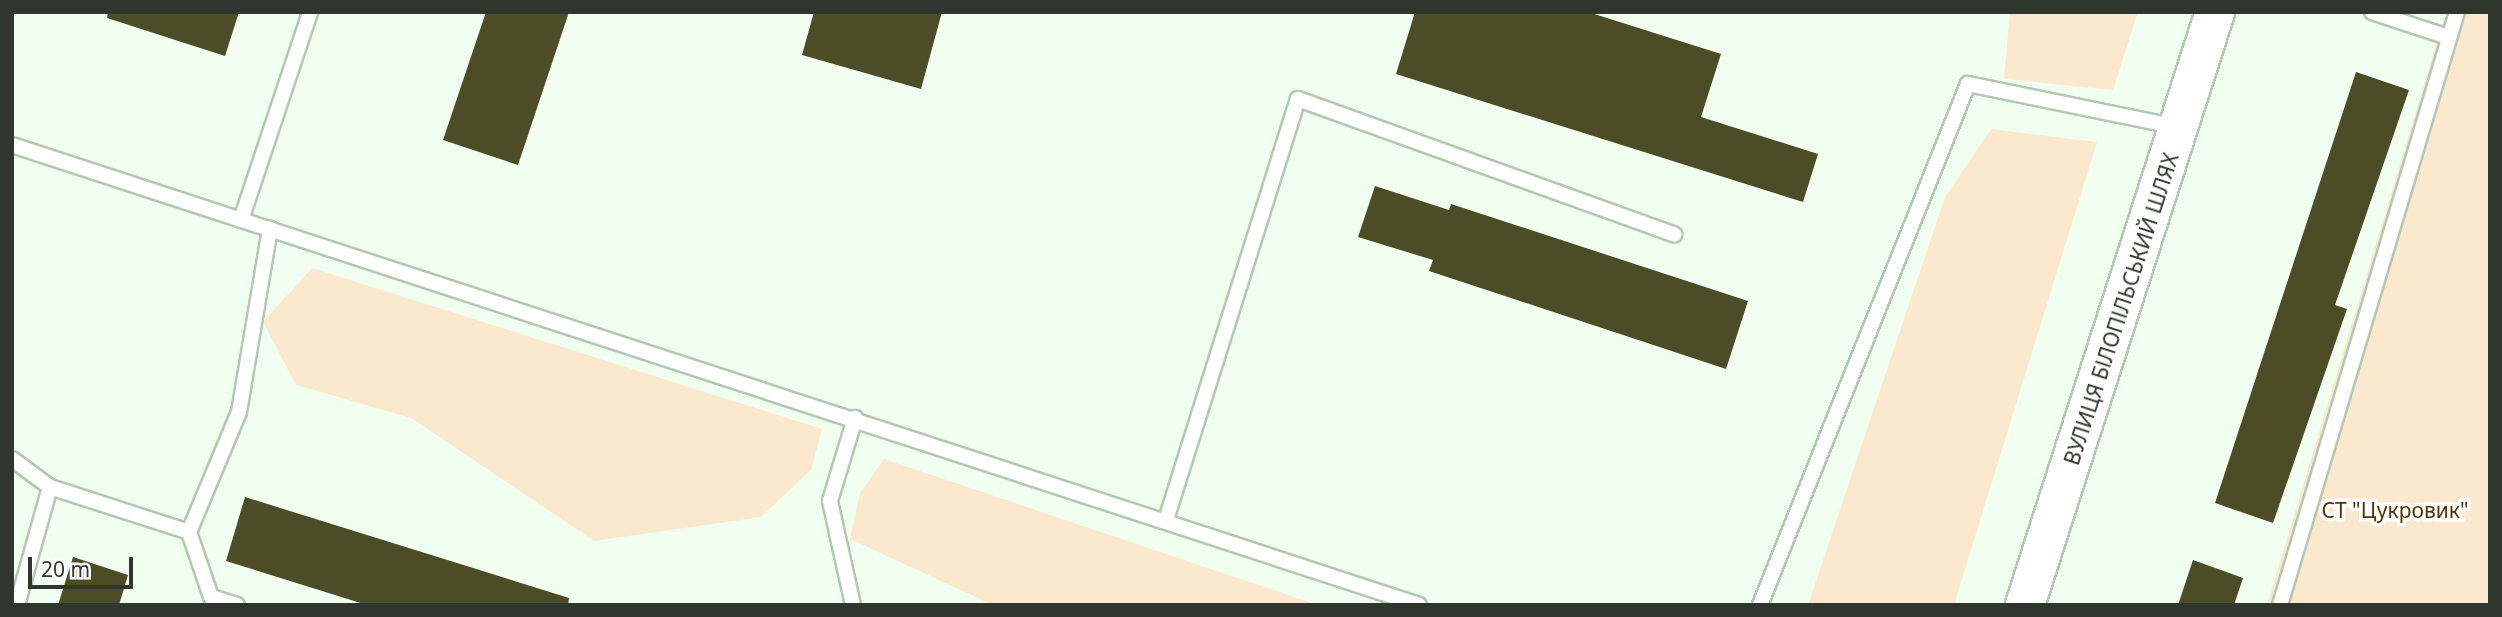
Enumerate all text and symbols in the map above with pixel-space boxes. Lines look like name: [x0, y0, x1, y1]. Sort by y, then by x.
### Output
street label: ВУЛИЦЯ БІЛОПІЛЬСЬКИЙ ШЛЯХ: [2059, 150, 2183, 468]
park label: СТ "Цукровик": [2322, 497, 2468, 523]
scale bar: [32, 544, 136, 588]
text: 20 m: [41, 555, 90, 583]

